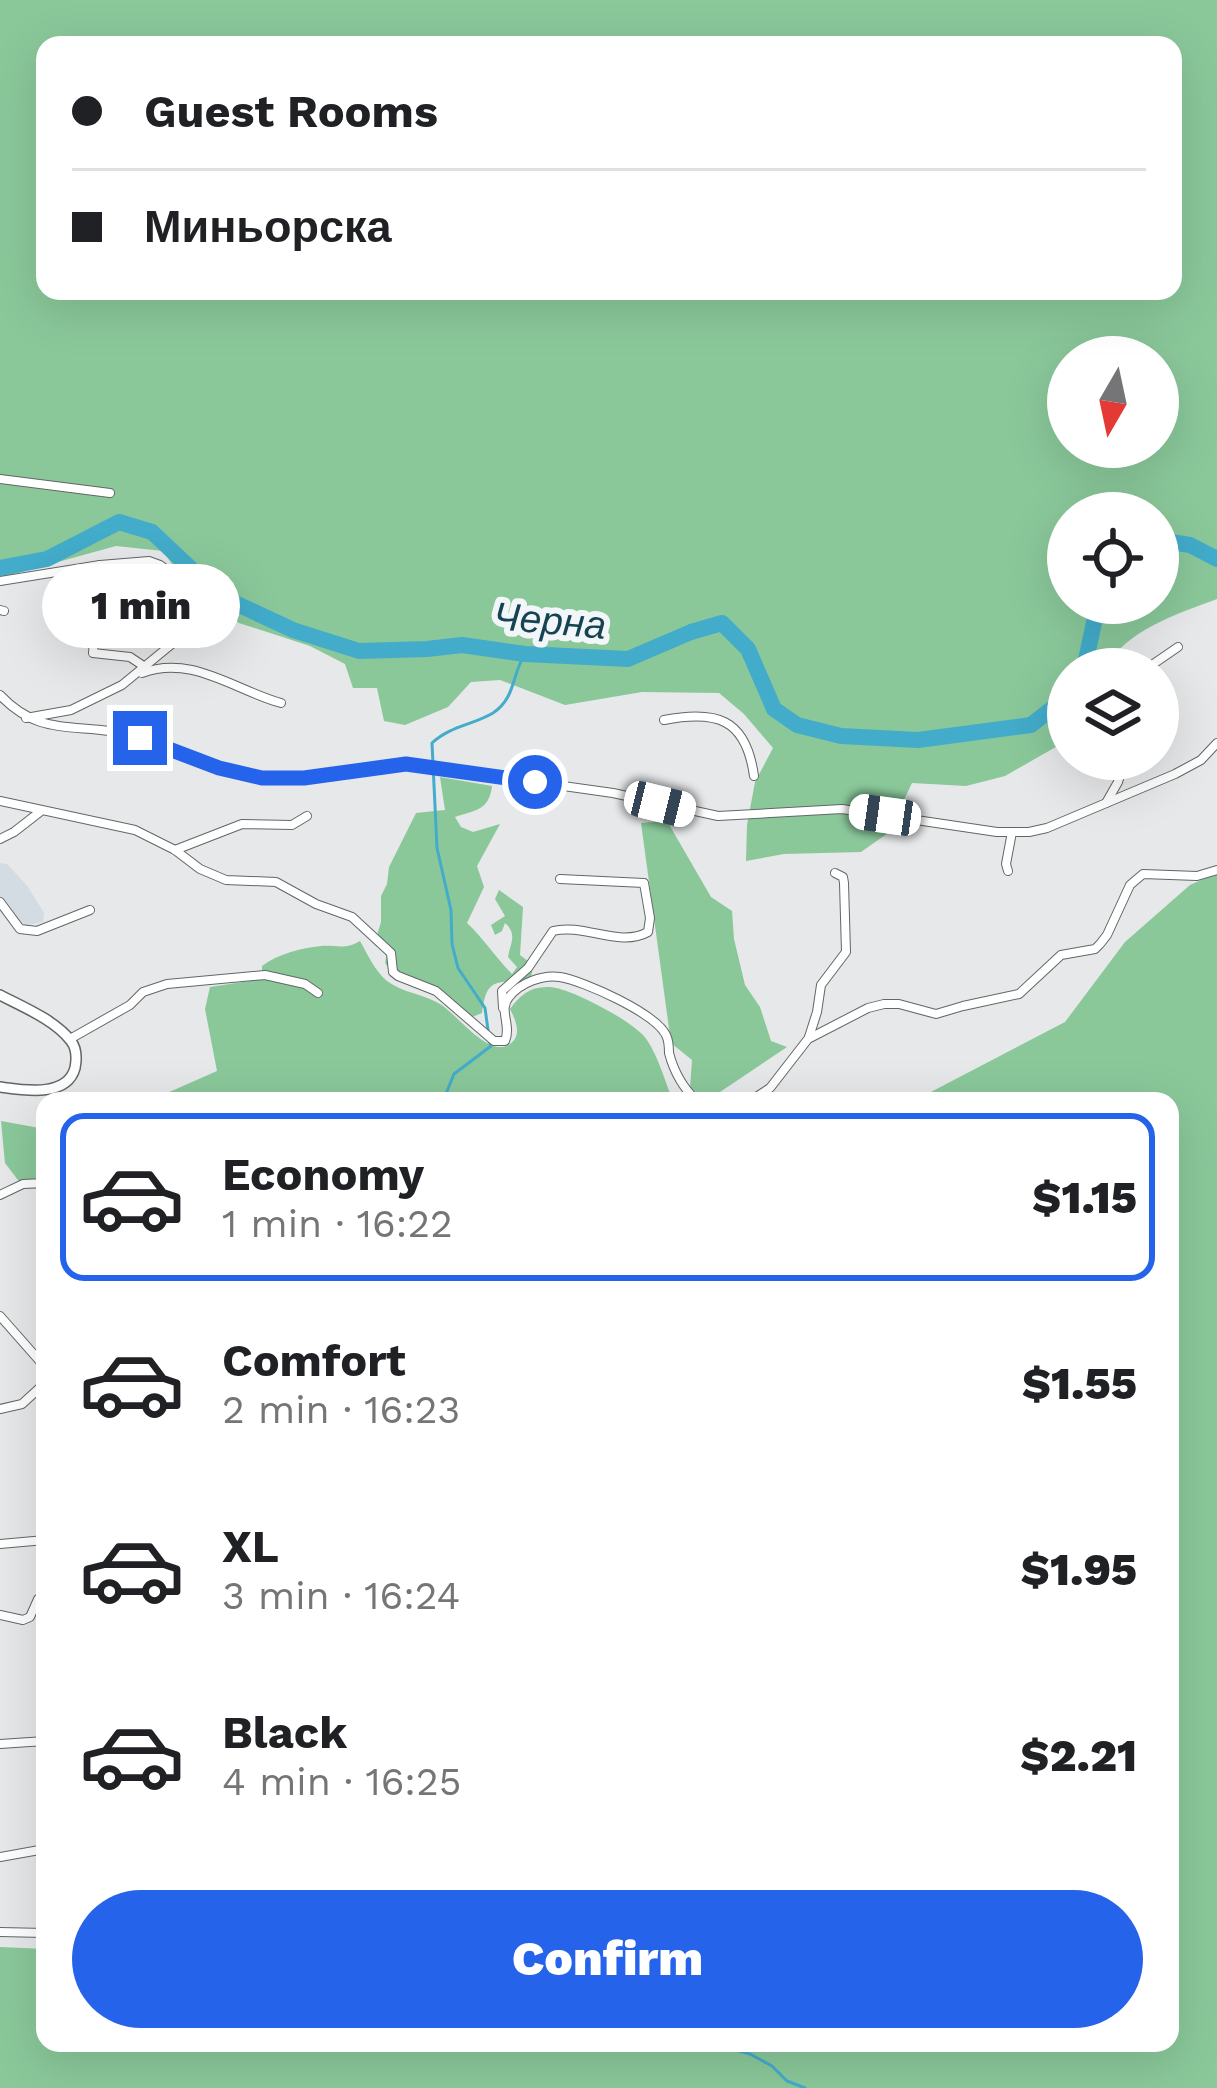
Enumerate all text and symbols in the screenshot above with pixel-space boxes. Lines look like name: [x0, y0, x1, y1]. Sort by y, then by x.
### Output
text: Guest Rooms: [144, 85, 438, 138]
text: Миньорска: [144, 200, 392, 253]
north arrow: [1047, 336, 1179, 468]
map controls: [1047, 336, 1179, 780]
button: locate: [1047, 492, 1179, 624]
callout: 1 min: [41, 564, 239, 648]
text: 1 min: [91, 583, 191, 628]
water label: Черна: [492, 593, 608, 648]
button: layers: [1047, 648, 1179, 780]
route end: [113, 711, 167, 765]
route start: [508, 755, 562, 809]
car: [621, 778, 699, 830]
car: [847, 792, 923, 838]
icon: car: [78, 1143, 186, 1251]
text: Economy: [222, 1148, 424, 1201]
text: $1.15: [1032, 1171, 1137, 1224]
text: 1 min · 16:22: [222, 1201, 453, 1246]
icon: car: [78, 1329, 186, 1437]
text: Comfort: [222, 1334, 406, 1387]
text: $1.55: [1022, 1357, 1137, 1410]
text: 2 min · 16:23: [222, 1387, 460, 1432]
icon: car: [78, 1515, 186, 1623]
text: XL: [222, 1520, 279, 1573]
text: $1.95: [1021, 1543, 1137, 1596]
text: 3 min · 16:24: [222, 1573, 460, 1618]
icon: car: [78, 1701, 186, 1809]
text: Black: [222, 1706, 347, 1759]
text: $2.21: [1020, 1729, 1137, 1782]
text: 4 min · 16:25: [222, 1759, 461, 1804]
button: Confirm: [72, 1890, 1143, 2028]

